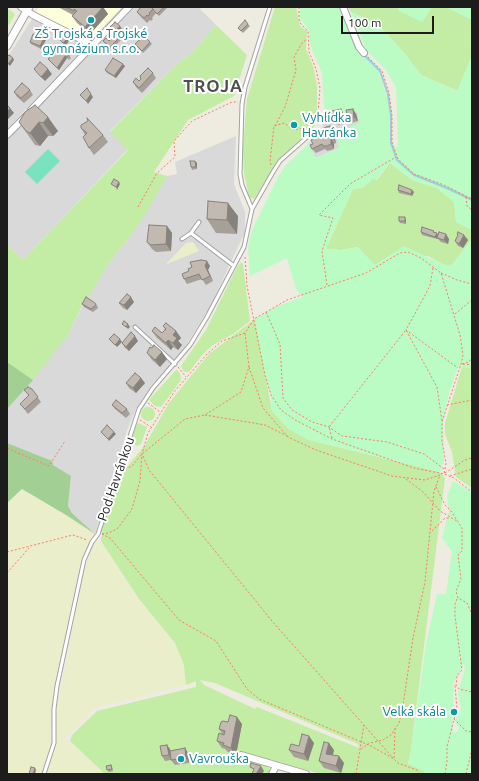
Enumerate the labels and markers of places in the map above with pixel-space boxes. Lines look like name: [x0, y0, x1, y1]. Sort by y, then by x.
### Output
marker: ZŠ Trojská a Trojské gymnázium s.r.o.: [86, 15, 96, 25]
place label: ZŠ Trojská a Trojské gymnázium s.r.o.: [35, 26, 147, 57]
place label: Vyhlídka Havránka: [302, 110, 356, 141]
marker: Vyhlídka Havránka: [289, 120, 299, 130]
place label: Velká skála: [382, 704, 446, 720]
marker: Velká skála: [449, 707, 459, 717]
place label: Vavrouška: [189, 751, 249, 767]
marker: Vavrouška: [176, 754, 186, 764]

